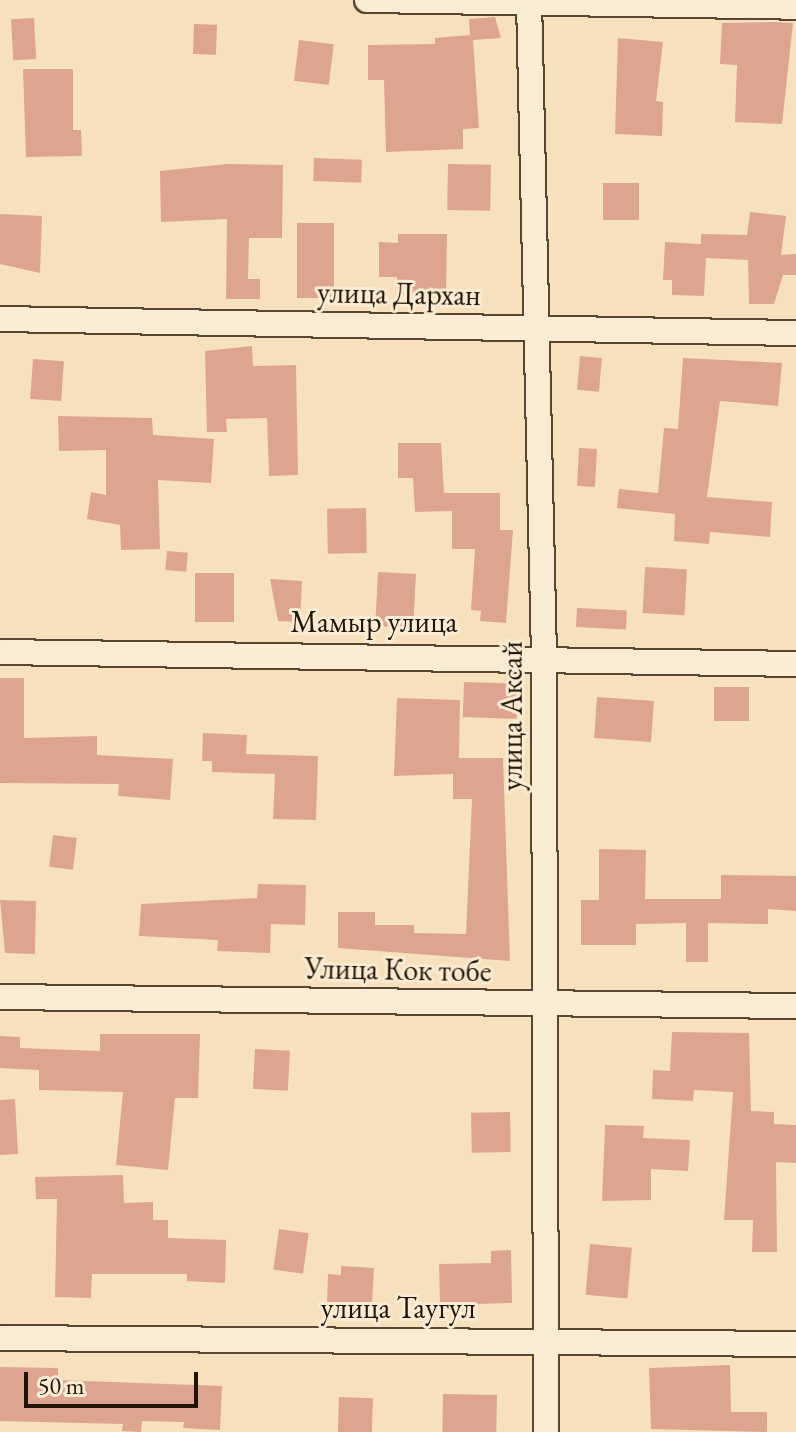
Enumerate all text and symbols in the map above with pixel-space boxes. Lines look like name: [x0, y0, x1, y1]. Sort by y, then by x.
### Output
street label: улица Дархан: [317, 275, 481, 313]
street label: Мамыр улица: [290, 604, 458, 640]
street label: улица Аксай: [494, 641, 530, 791]
street label: Улица Кок тобе: [304, 950, 492, 990]
street label: улица Таугул: [320, 1290, 476, 1326]
scale bar: [28, 1356, 202, 1406]
text: 50 m: [38, 1370, 85, 1401]

